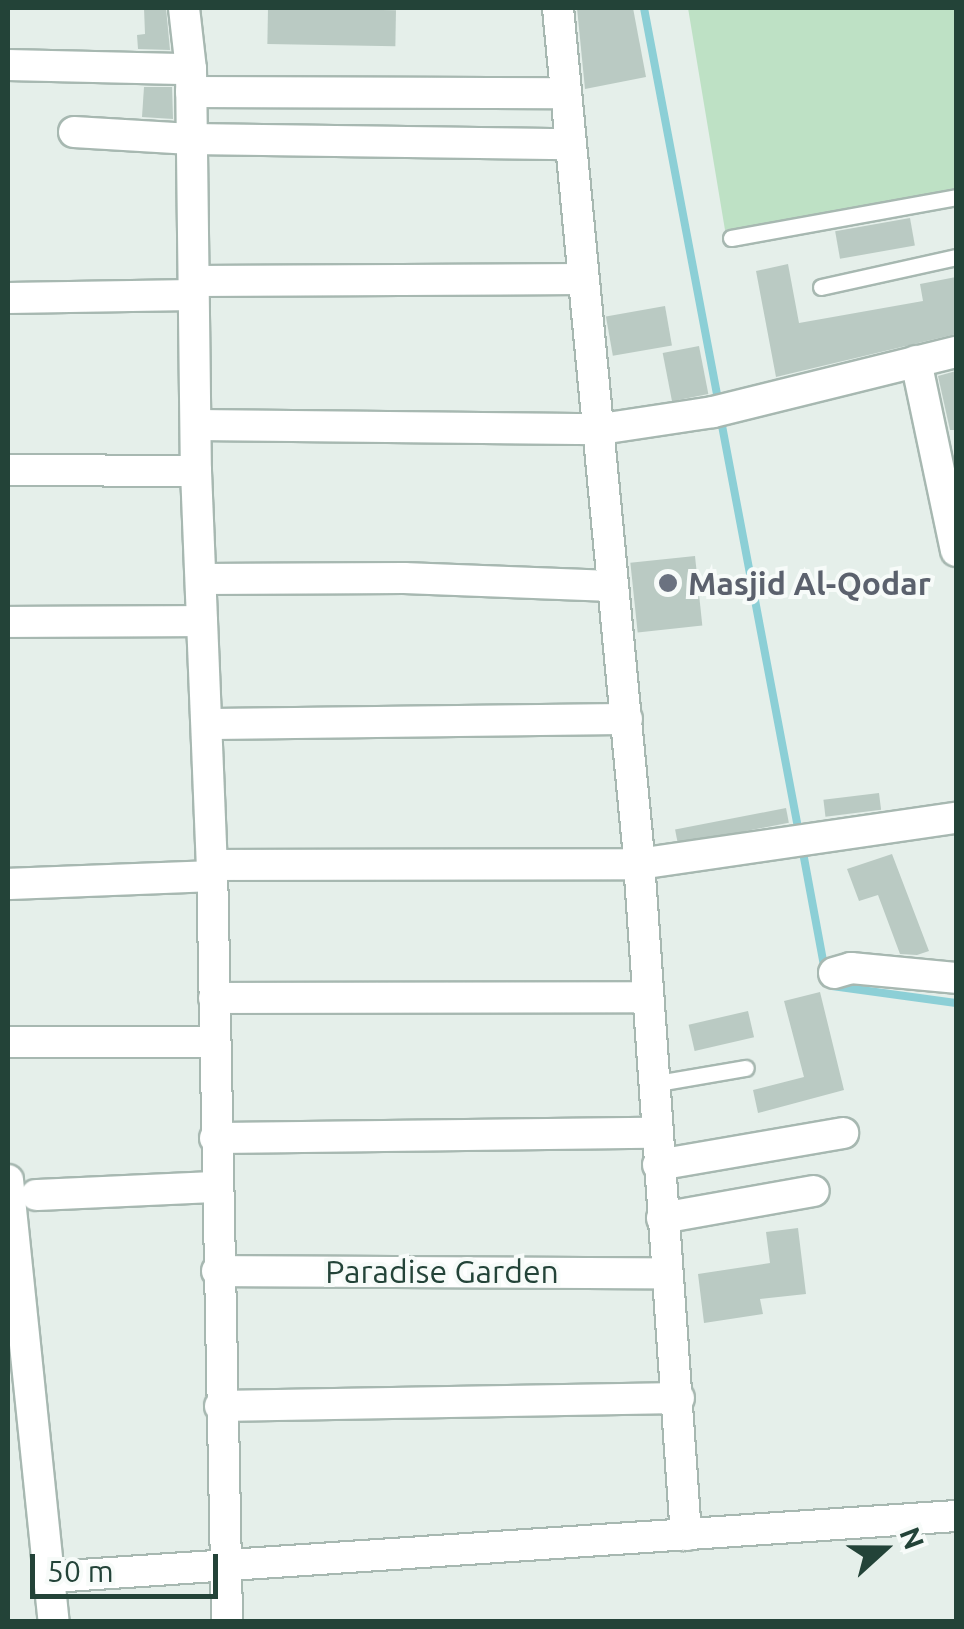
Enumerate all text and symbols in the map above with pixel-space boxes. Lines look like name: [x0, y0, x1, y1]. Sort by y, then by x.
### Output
place label: Masjid Al-Qodar: [688, 564, 931, 602]
marker: Masjid Al-Qodar: [657, 572, 679, 594]
street label: Paradise Garden: [325, 1252, 559, 1290]
north arrow: [834, 1499, 934, 1599]
text: N: [894, 1523, 931, 1553]
scale bar: [35, 1534, 222, 1596]
text: 50 m: [47, 1554, 114, 1588]

